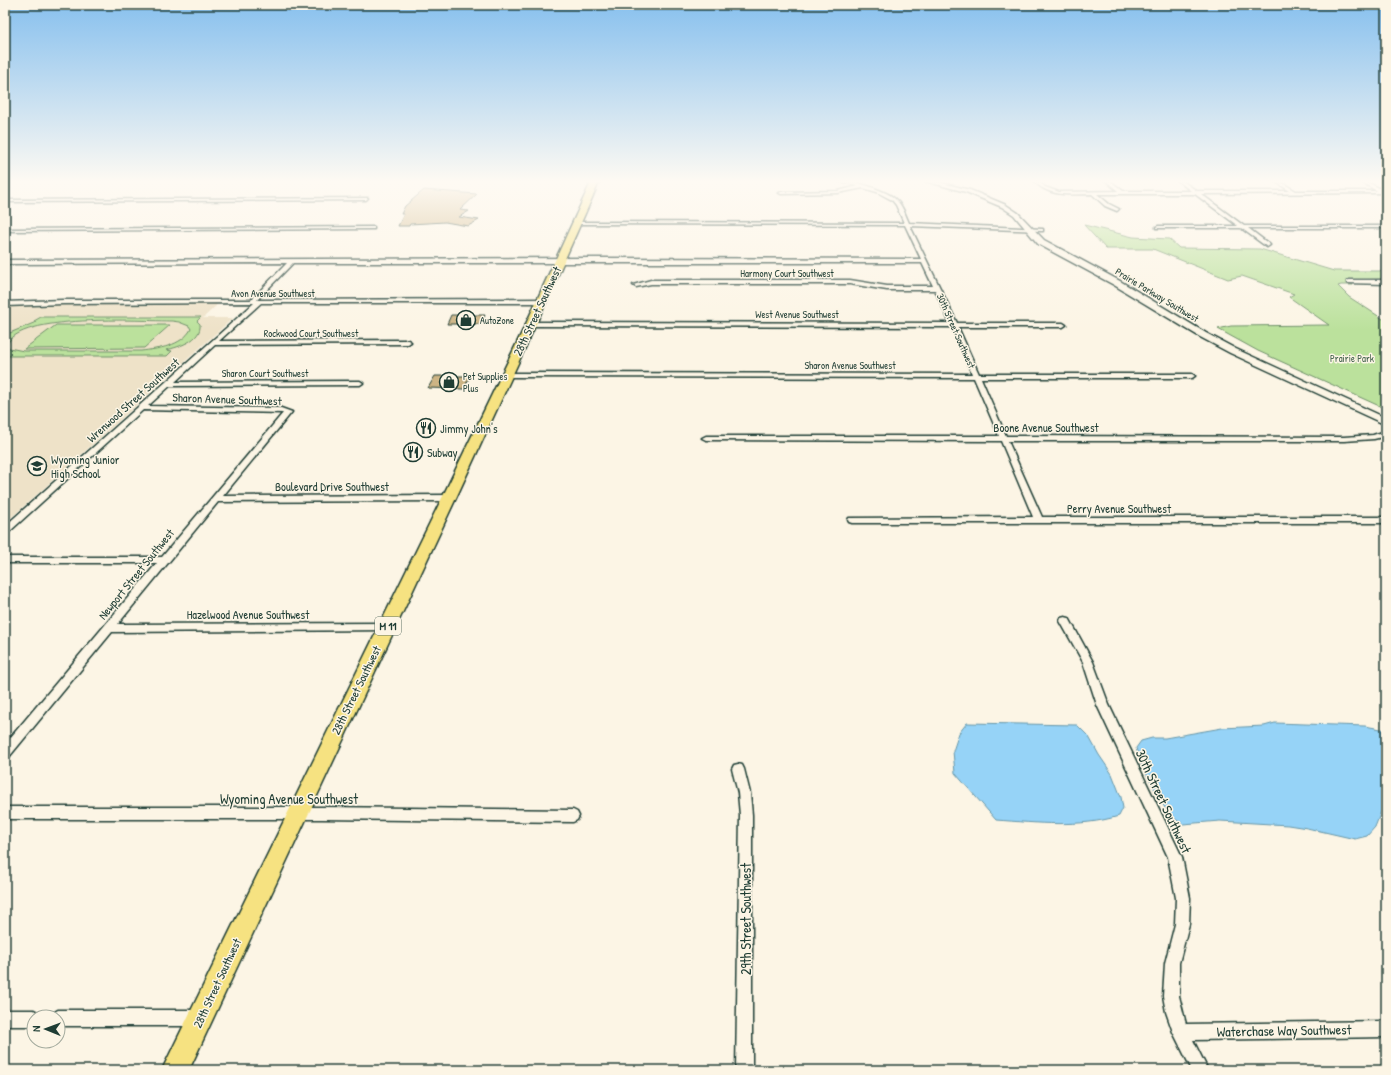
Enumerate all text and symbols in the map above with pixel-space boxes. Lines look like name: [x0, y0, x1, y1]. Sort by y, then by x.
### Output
street label: 28th Street Southwest: [509, 263, 566, 358]
street label: Prairie Parkway Southwest: [1113, 265, 1202, 325]
street label: Harmony Court Southwest: [740, 267, 834, 280]
street label: Avon Avenue Southwest: [231, 287, 315, 300]
street label: 30th Street Southwest: [934, 292, 979, 371]
street label: West Avenue Southwest: [755, 308, 839, 321]
shop icon: AutoZone: [455, 309, 477, 331]
place label: AutoZone: [480, 314, 514, 327]
street label: Rockwood Court Southwest: [264, 327, 359, 340]
park label: Prairie Park: [1330, 352, 1374, 365]
street label: Wrenwood Street Southwest: [83, 353, 184, 446]
street label: Sharon Avenue Southwest: [804, 359, 896, 372]
street label: Sharon Court Southwest: [222, 367, 309, 380]
place label: Pet Supplies Plus: [463, 370, 508, 395]
shop icon: Pet Supplies Plus: [438, 371, 460, 393]
street label: Sharon Avenue Southwest: [172, 389, 283, 409]
restaurant icon: Jimmy John's: [415, 417, 437, 439]
street label: Boone Avenue Southwest: [993, 419, 1100, 436]
place label: Jimmy John's: [440, 420, 498, 437]
restaurant icon: Subway: [402, 441, 424, 463]
place label: Subway: [427, 444, 458, 461]
place label: Wyoming Junior High School: [51, 451, 120, 482]
school or university icon: Wyoming Junior High School: [26, 455, 48, 477]
street label: Boulevard Drive Southwest: [275, 478, 390, 495]
street label: Perry Avenue Southwest: [1067, 500, 1172, 517]
street label: Newport Street Southwest: [94, 524, 178, 623]
street label: Hazelwood Avenue Southwest: [187, 606, 310, 623]
road number: M 11: [375, 617, 401, 635]
street label: 28th Street Southwest: [327, 642, 385, 737]
street label: 30th Street Southwest: [1132, 746, 1197, 856]
street label: Wyoming Avenue Southwest: [220, 789, 358, 809]
street label: 29th Street Southwest: [736, 863, 755, 975]
street label: 28th Street Southwest: [189, 935, 246, 1030]
north arrow: [26, 1009, 66, 1049]
street label: Waterchase Way Southwest: [1216, 1019, 1352, 1042]
text: N: [29, 1026, 43, 1032]

